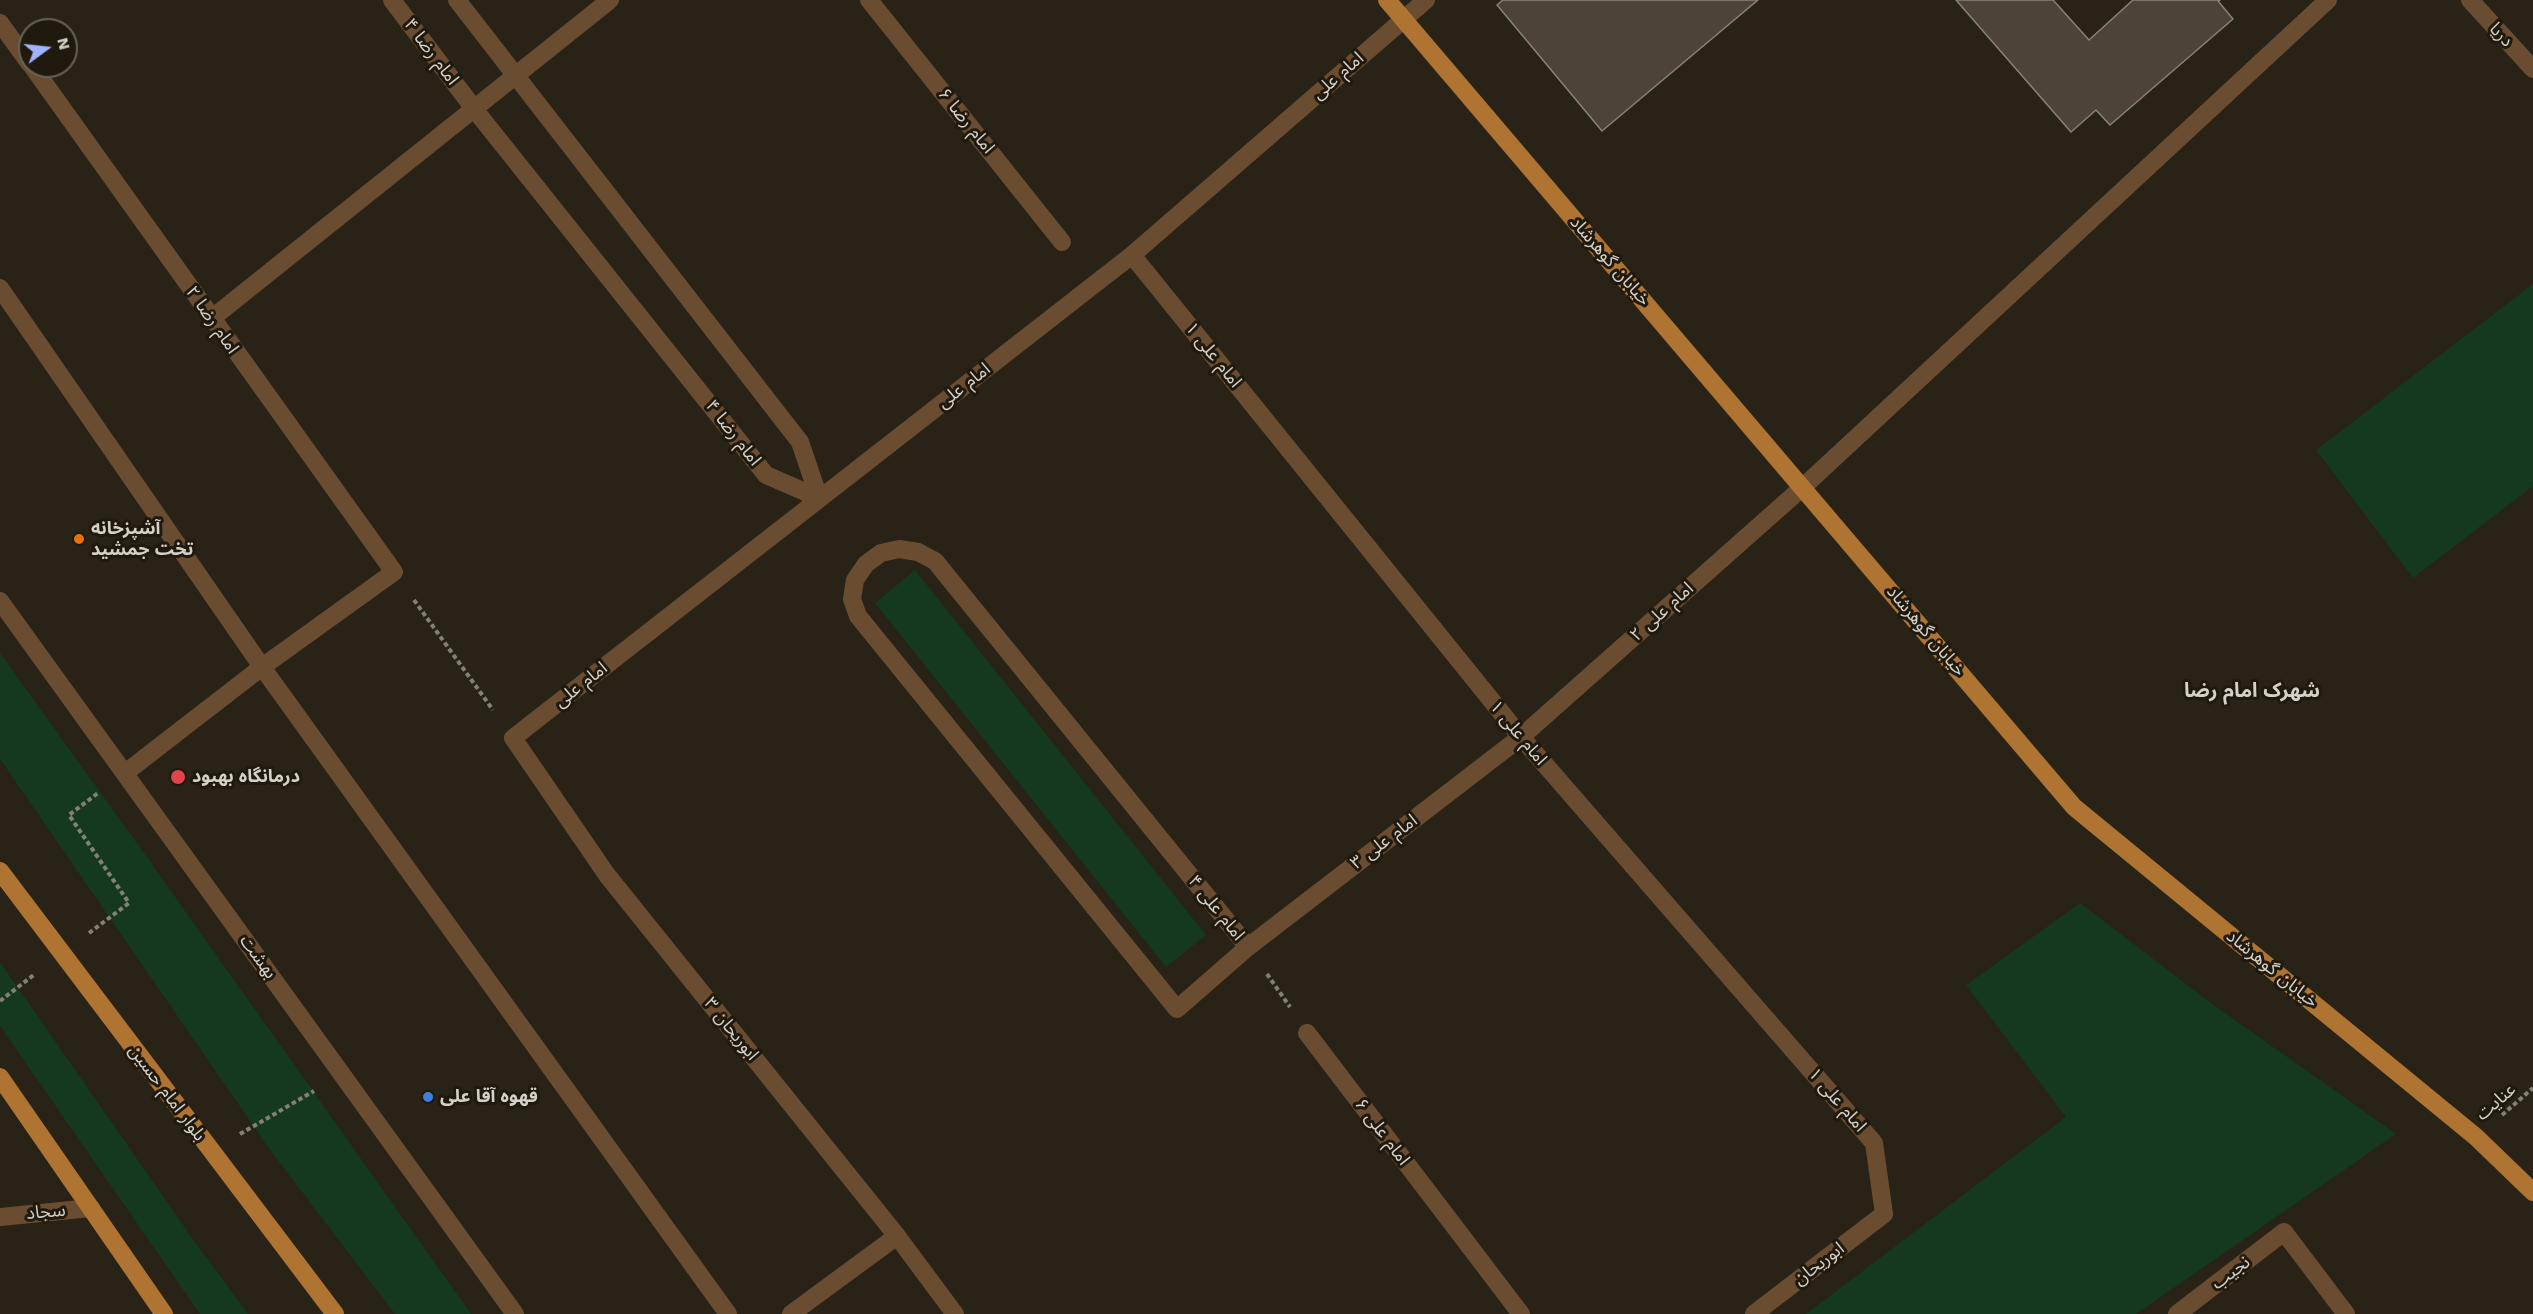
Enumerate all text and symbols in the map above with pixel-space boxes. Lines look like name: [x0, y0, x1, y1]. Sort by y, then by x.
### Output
street label: امام رضا ۴: [399, 14, 463, 90]
north arrow: [18, 18, 78, 78]
street label: دریا: [2484, 18, 2518, 52]
text: N: [53, 36, 75, 52]
street label: امام علی: [1308, 48, 1368, 104]
street label: امام رضا ۶: [933, 84, 999, 158]
street label: خیابان گوهرشاد: [1565, 212, 1655, 310]
street label: امام رضا ۲: [181, 282, 243, 358]
street label: امام علی ۱: [1180, 318, 1246, 392]
street label: امام علی: [933, 359, 995, 413]
street label: امام رضا ۴: [701, 396, 765, 470]
place label: آشپزخانه تخت جمشید: [91, 518, 193, 560]
marker: آشپزخانه تخت جمشید: [72, 532, 86, 546]
street label: امام علی ۲: [1626, 578, 1698, 646]
street label: خیابان گوهرشاد: [1882, 581, 1970, 681]
street label: امام علی: [550, 658, 612, 712]
district label: شهرک امام رضا: [2184, 679, 2320, 703]
street label: امام علی ۱: [1485, 696, 1551, 770]
place label: درمانگاه بهبود: [192, 766, 300, 788]
marker: درمانگاه بهبود: [169, 768, 187, 786]
street label: امام علی ۳: [1346, 810, 1422, 874]
street label: امام علی ۴: [1183, 871, 1249, 945]
street label: خیابان گوهرشاد: [2222, 925, 2322, 1013]
street label: بهشت: [235, 931, 281, 983]
street label: ابوریحان ۳: [699, 993, 763, 1065]
street label: بلوار امام حسین: [124, 1040, 210, 1146]
street label: امام علی ۱: [1803, 1063, 1871, 1137]
street label: عنایت: [2472, 1079, 2520, 1125]
place label: قهوه آقا علی: [440, 1086, 538, 1108]
marker: قهوه آقا علی: [421, 1090, 435, 1104]
street label: امام علی ۶: [1350, 1094, 1414, 1170]
street label: سجاد: [25, 1200, 67, 1224]
street label: ابوریحان: [1789, 1238, 1849, 1290]
street label: نجیب: [2207, 1252, 2255, 1294]

